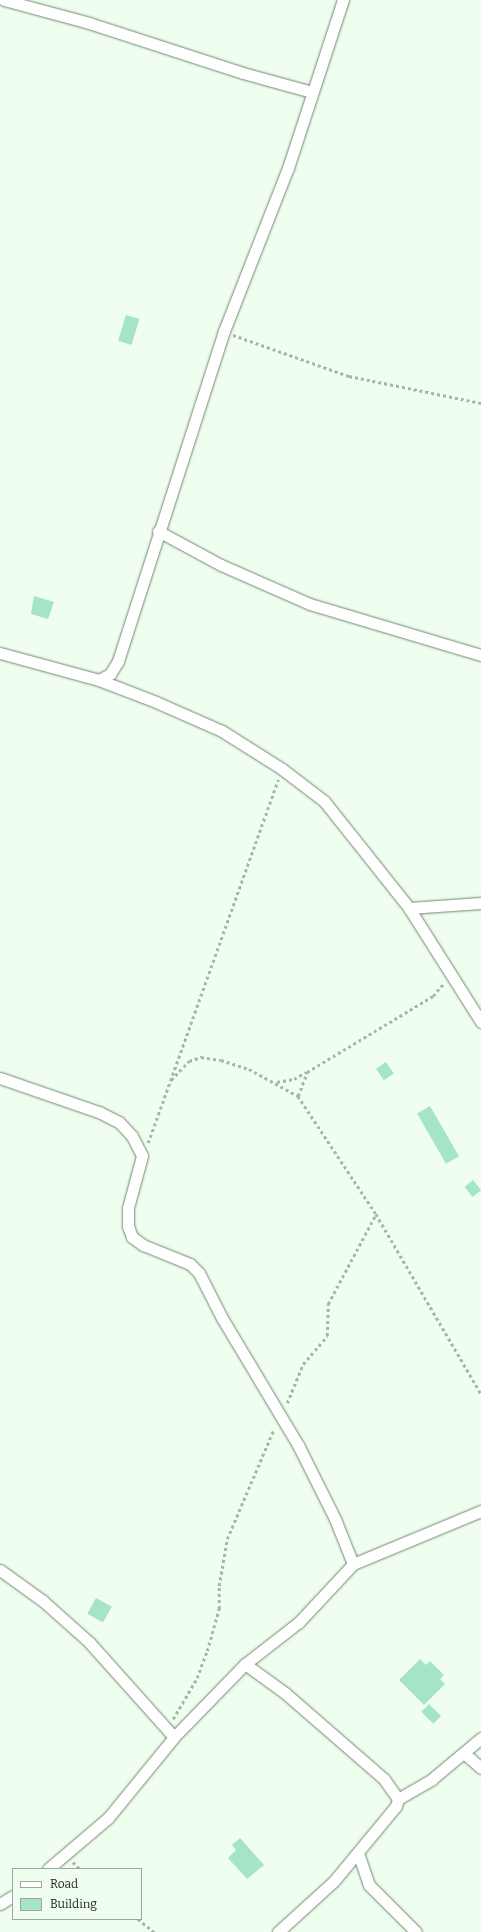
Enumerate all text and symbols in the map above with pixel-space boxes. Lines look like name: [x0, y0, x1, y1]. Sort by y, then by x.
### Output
legend: [12, 1868, 142, 1920]
text: Road: [50, 1877, 78, 1891]
text: Building: [50, 1897, 97, 1911]

